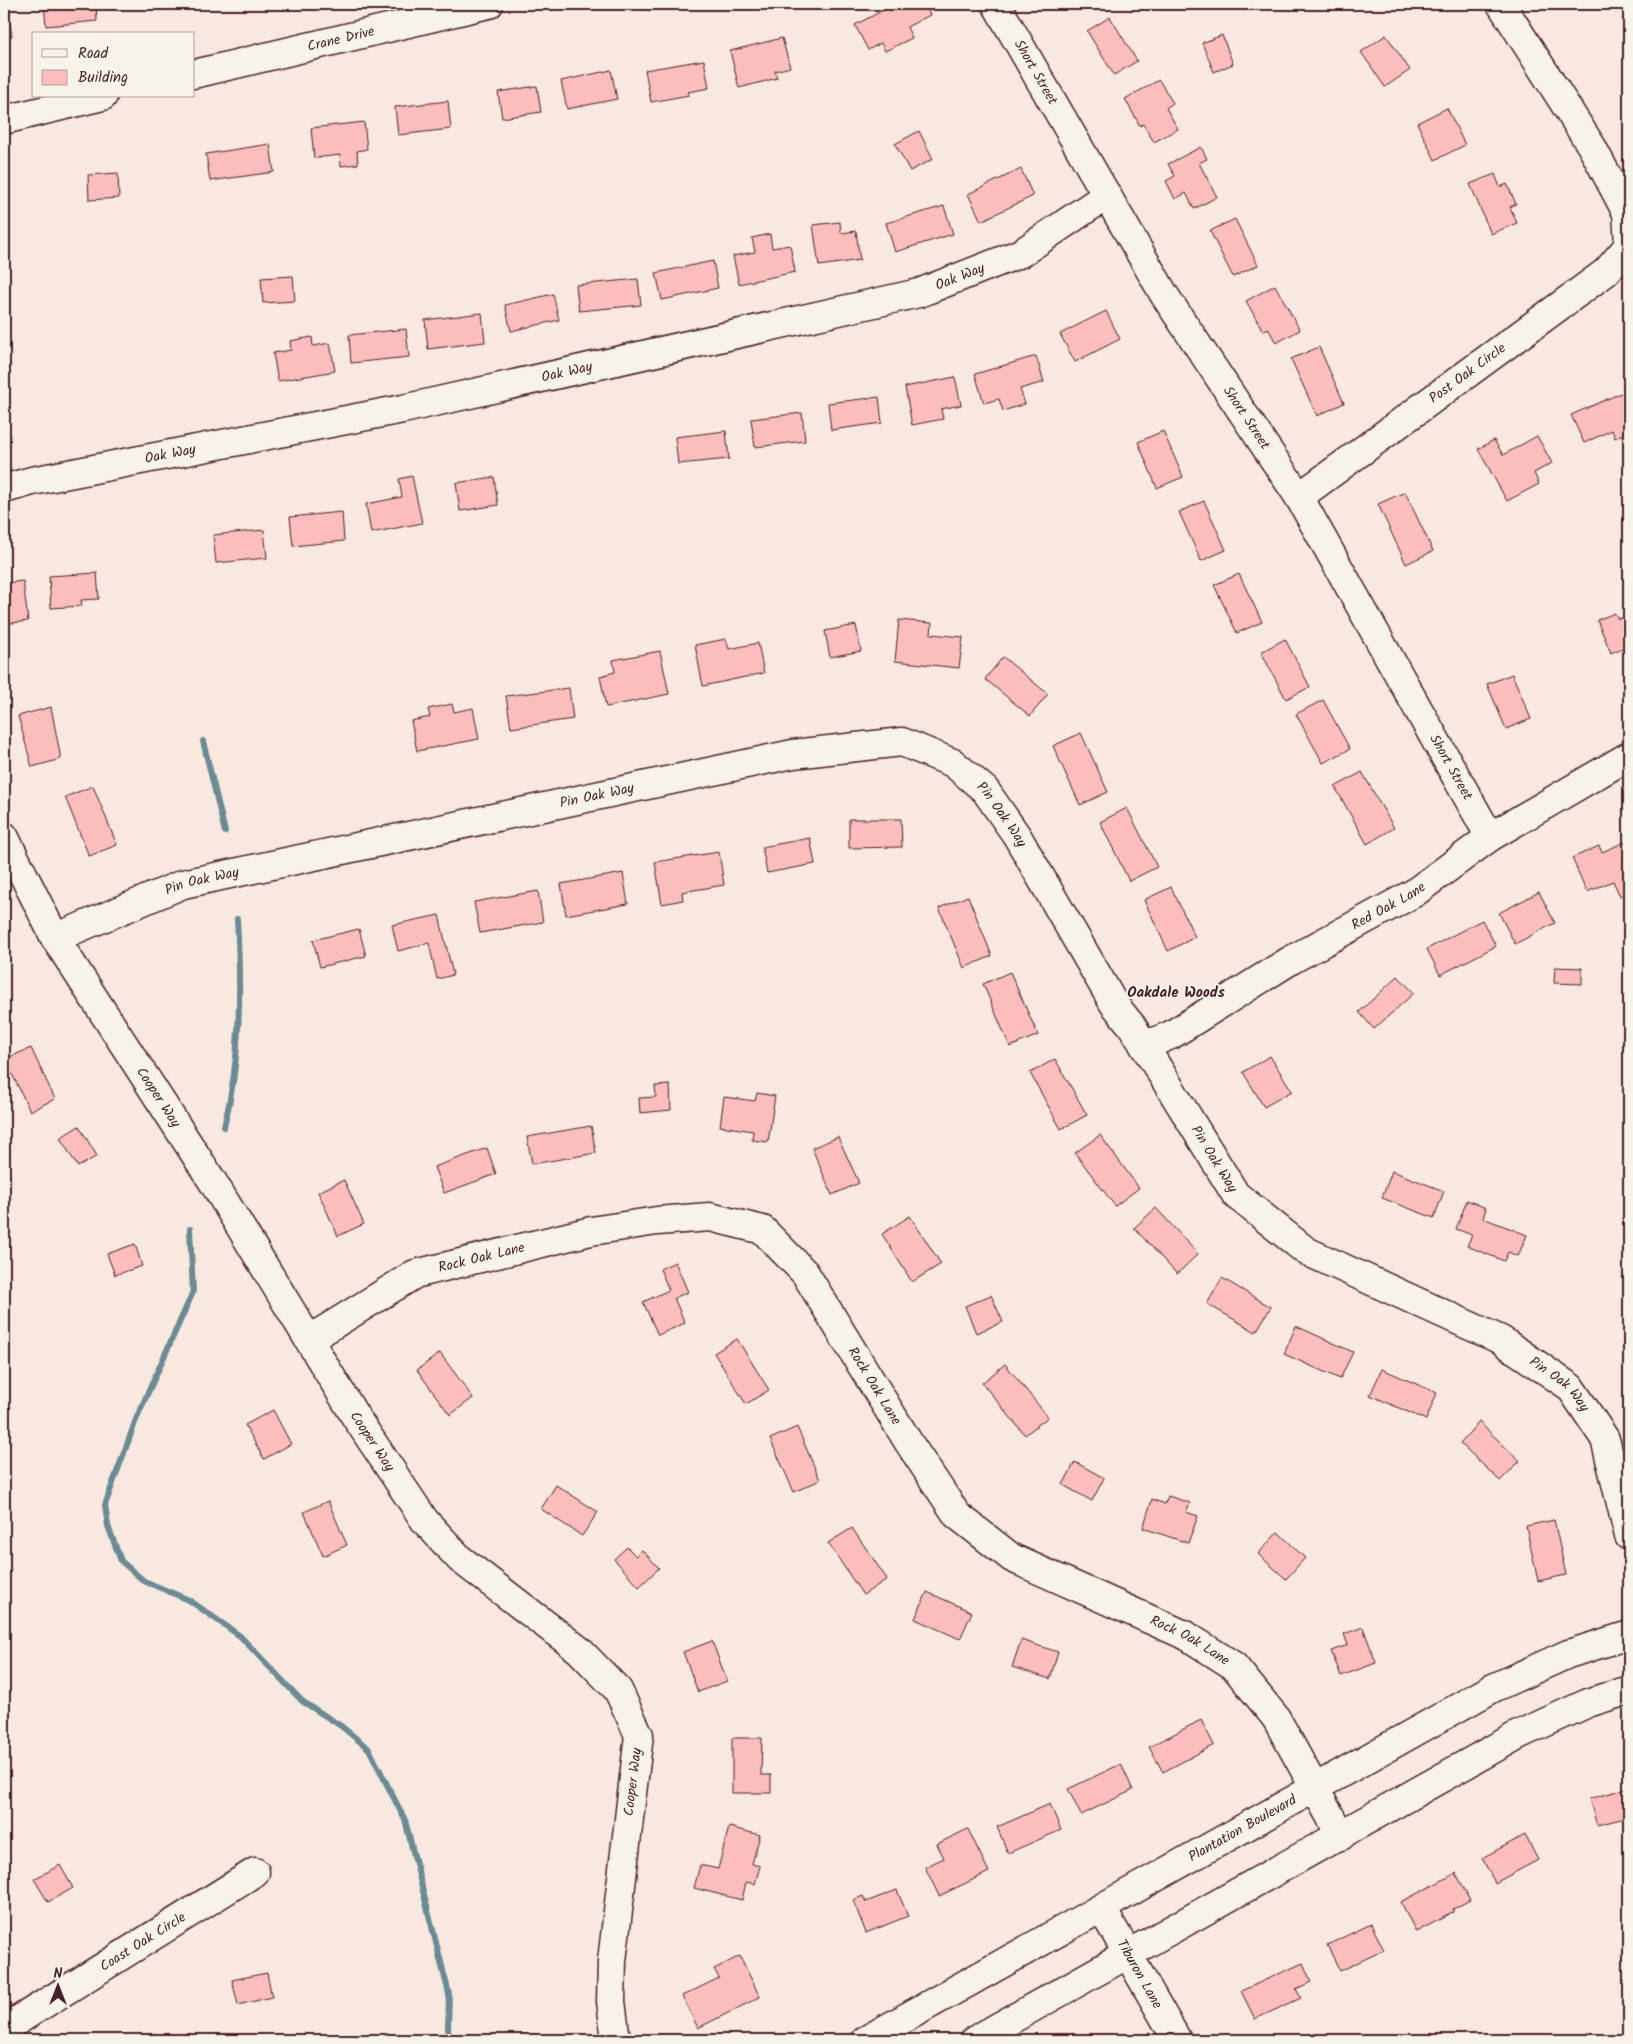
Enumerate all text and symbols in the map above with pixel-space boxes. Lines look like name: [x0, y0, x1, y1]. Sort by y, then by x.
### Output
street label: Crane Drive: [305, 20, 377, 58]
legend: [32, 32, 195, 98]
street label: Short Street: [1008, 35, 1064, 110]
text: Road: [78, 42, 109, 66]
text: Building: [78, 66, 128, 90]
street label: Oak Way: [932, 257, 988, 297]
street label: Post Oak Circle: [1424, 337, 1511, 409]
street label: Oak Way: [539, 356, 595, 389]
street label: Short Street: [1217, 382, 1276, 455]
street label: Oak Way: [143, 438, 198, 470]
street label: Short Street: [1424, 730, 1478, 805]
street label: Pin Oak Way: [972, 776, 1032, 852]
street label: Pin Oak Way: [558, 777, 636, 814]
street label: Pin Oak Way: [162, 861, 241, 901]
street label: Red Oak Lane: [1347, 876, 1431, 936]
district label: Oakdale Woods: [1127, 981, 1225, 1005]
street label: Cooper Way: [130, 1063, 186, 1133]
street label: Pin Oak Way: [1185, 1121, 1243, 1197]
street label: Rock Oak Lane: [436, 1236, 528, 1279]
street label: Rock Oak Lane: [842, 1343, 907, 1430]
street label: Pin Oak Way: [1525, 1351, 1595, 1417]
street label: Cooper Way: [344, 1407, 400, 1476]
street label: Rock Oak Lane: [1146, 1610, 1235, 1672]
street label: Cooper Way: [618, 1746, 648, 1817]
street label: Plantation Boulevard: [1184, 1789, 1302, 1868]
street label: Coast Oak Circle: [96, 1906, 191, 1977]
street label: Tiburon Lane: [1111, 1935, 1168, 2014]
north arrow: [32, 1962, 82, 2012]
text: N: [54, 1963, 63, 1985]

